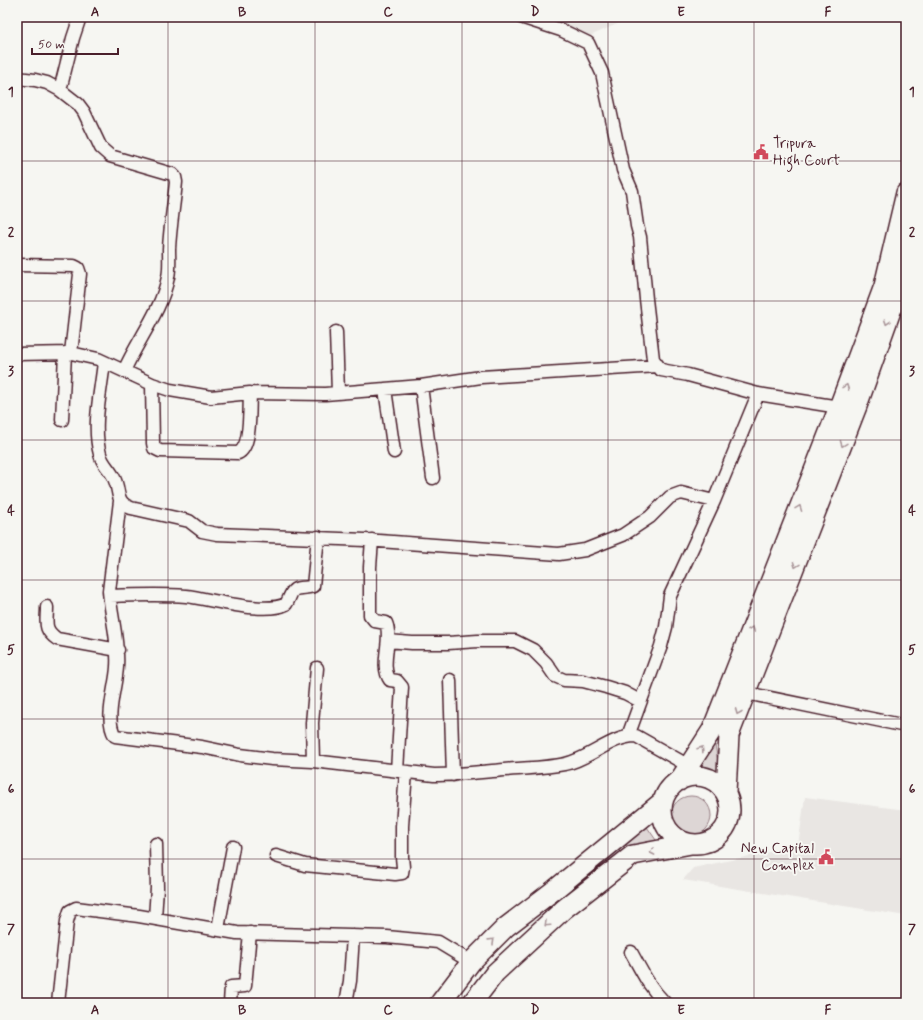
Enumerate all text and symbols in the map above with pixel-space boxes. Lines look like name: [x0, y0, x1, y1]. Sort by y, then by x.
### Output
text: A: [91, 4, 99, 21]
text: B: [238, 4, 247, 21]
text: C: [383, 4, 393, 21]
text: D: [531, 4, 540, 21]
text: E: [677, 4, 685, 21]
text: F: [825, 4, 832, 21]
scale bar: [32, 30, 118, 56]
text: 50 m: [38, 37, 65, 53]
text: 1: [8, 84, 14, 101]
text: 1: [909, 84, 915, 101]
place label: Tripura High Court: [773, 134, 840, 172]
public building icon: Tripura High Court: [752, 143, 770, 161]
text: 2: [8, 224, 15, 241]
text: 2: [909, 224, 916, 241]
one-way arrow: [883, 318, 892, 325]
text: 3: [8, 363, 14, 380]
text: 3: [909, 363, 915, 380]
one-way arrow: [842, 384, 850, 391]
one-way arrow: [839, 440, 847, 447]
text: 4: [7, 503, 15, 520]
text: 4: [908, 503, 916, 520]
one-way arrow: [795, 505, 803, 512]
one-way arrow: [792, 562, 800, 569]
one-way arrow: [747, 626, 755, 633]
text: 5: [7, 642, 15, 659]
text: 5: [908, 642, 916, 659]
one-way arrow: [735, 709, 743, 716]
one-way arrow: [696, 746, 703, 753]
text: 6: [8, 781, 15, 798]
text: 6: [909, 781, 916, 798]
place label: New Capital Complex: [741, 839, 814, 876]
one-way arrow: [649, 847, 655, 855]
public building icon: New Capital Complex: [817, 848, 835, 866]
one-way arrow: [544, 920, 552, 927]
text: 7: [7, 921, 15, 938]
text: 7: [908, 921, 916, 938]
one-way arrow: [487, 938, 495, 946]
text: A: [91, 1002, 99, 1019]
text: B: [238, 1002, 247, 1019]
text: C: [383, 1002, 393, 1019]
text: D: [531, 1002, 540, 1019]
text: E: [677, 1002, 685, 1019]
text: F: [825, 1002, 832, 1019]

